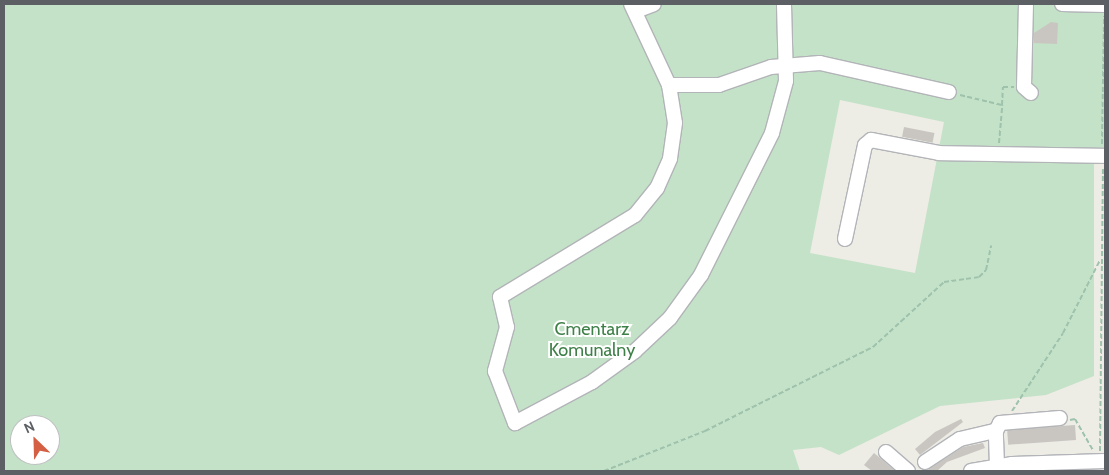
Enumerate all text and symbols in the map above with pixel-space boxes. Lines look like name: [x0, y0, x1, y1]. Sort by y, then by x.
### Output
park label: Cmentarz Komunalny: [549, 319, 635, 362]
north arrow: [10, 415, 60, 465]
text: N: [21, 417, 37, 437]

